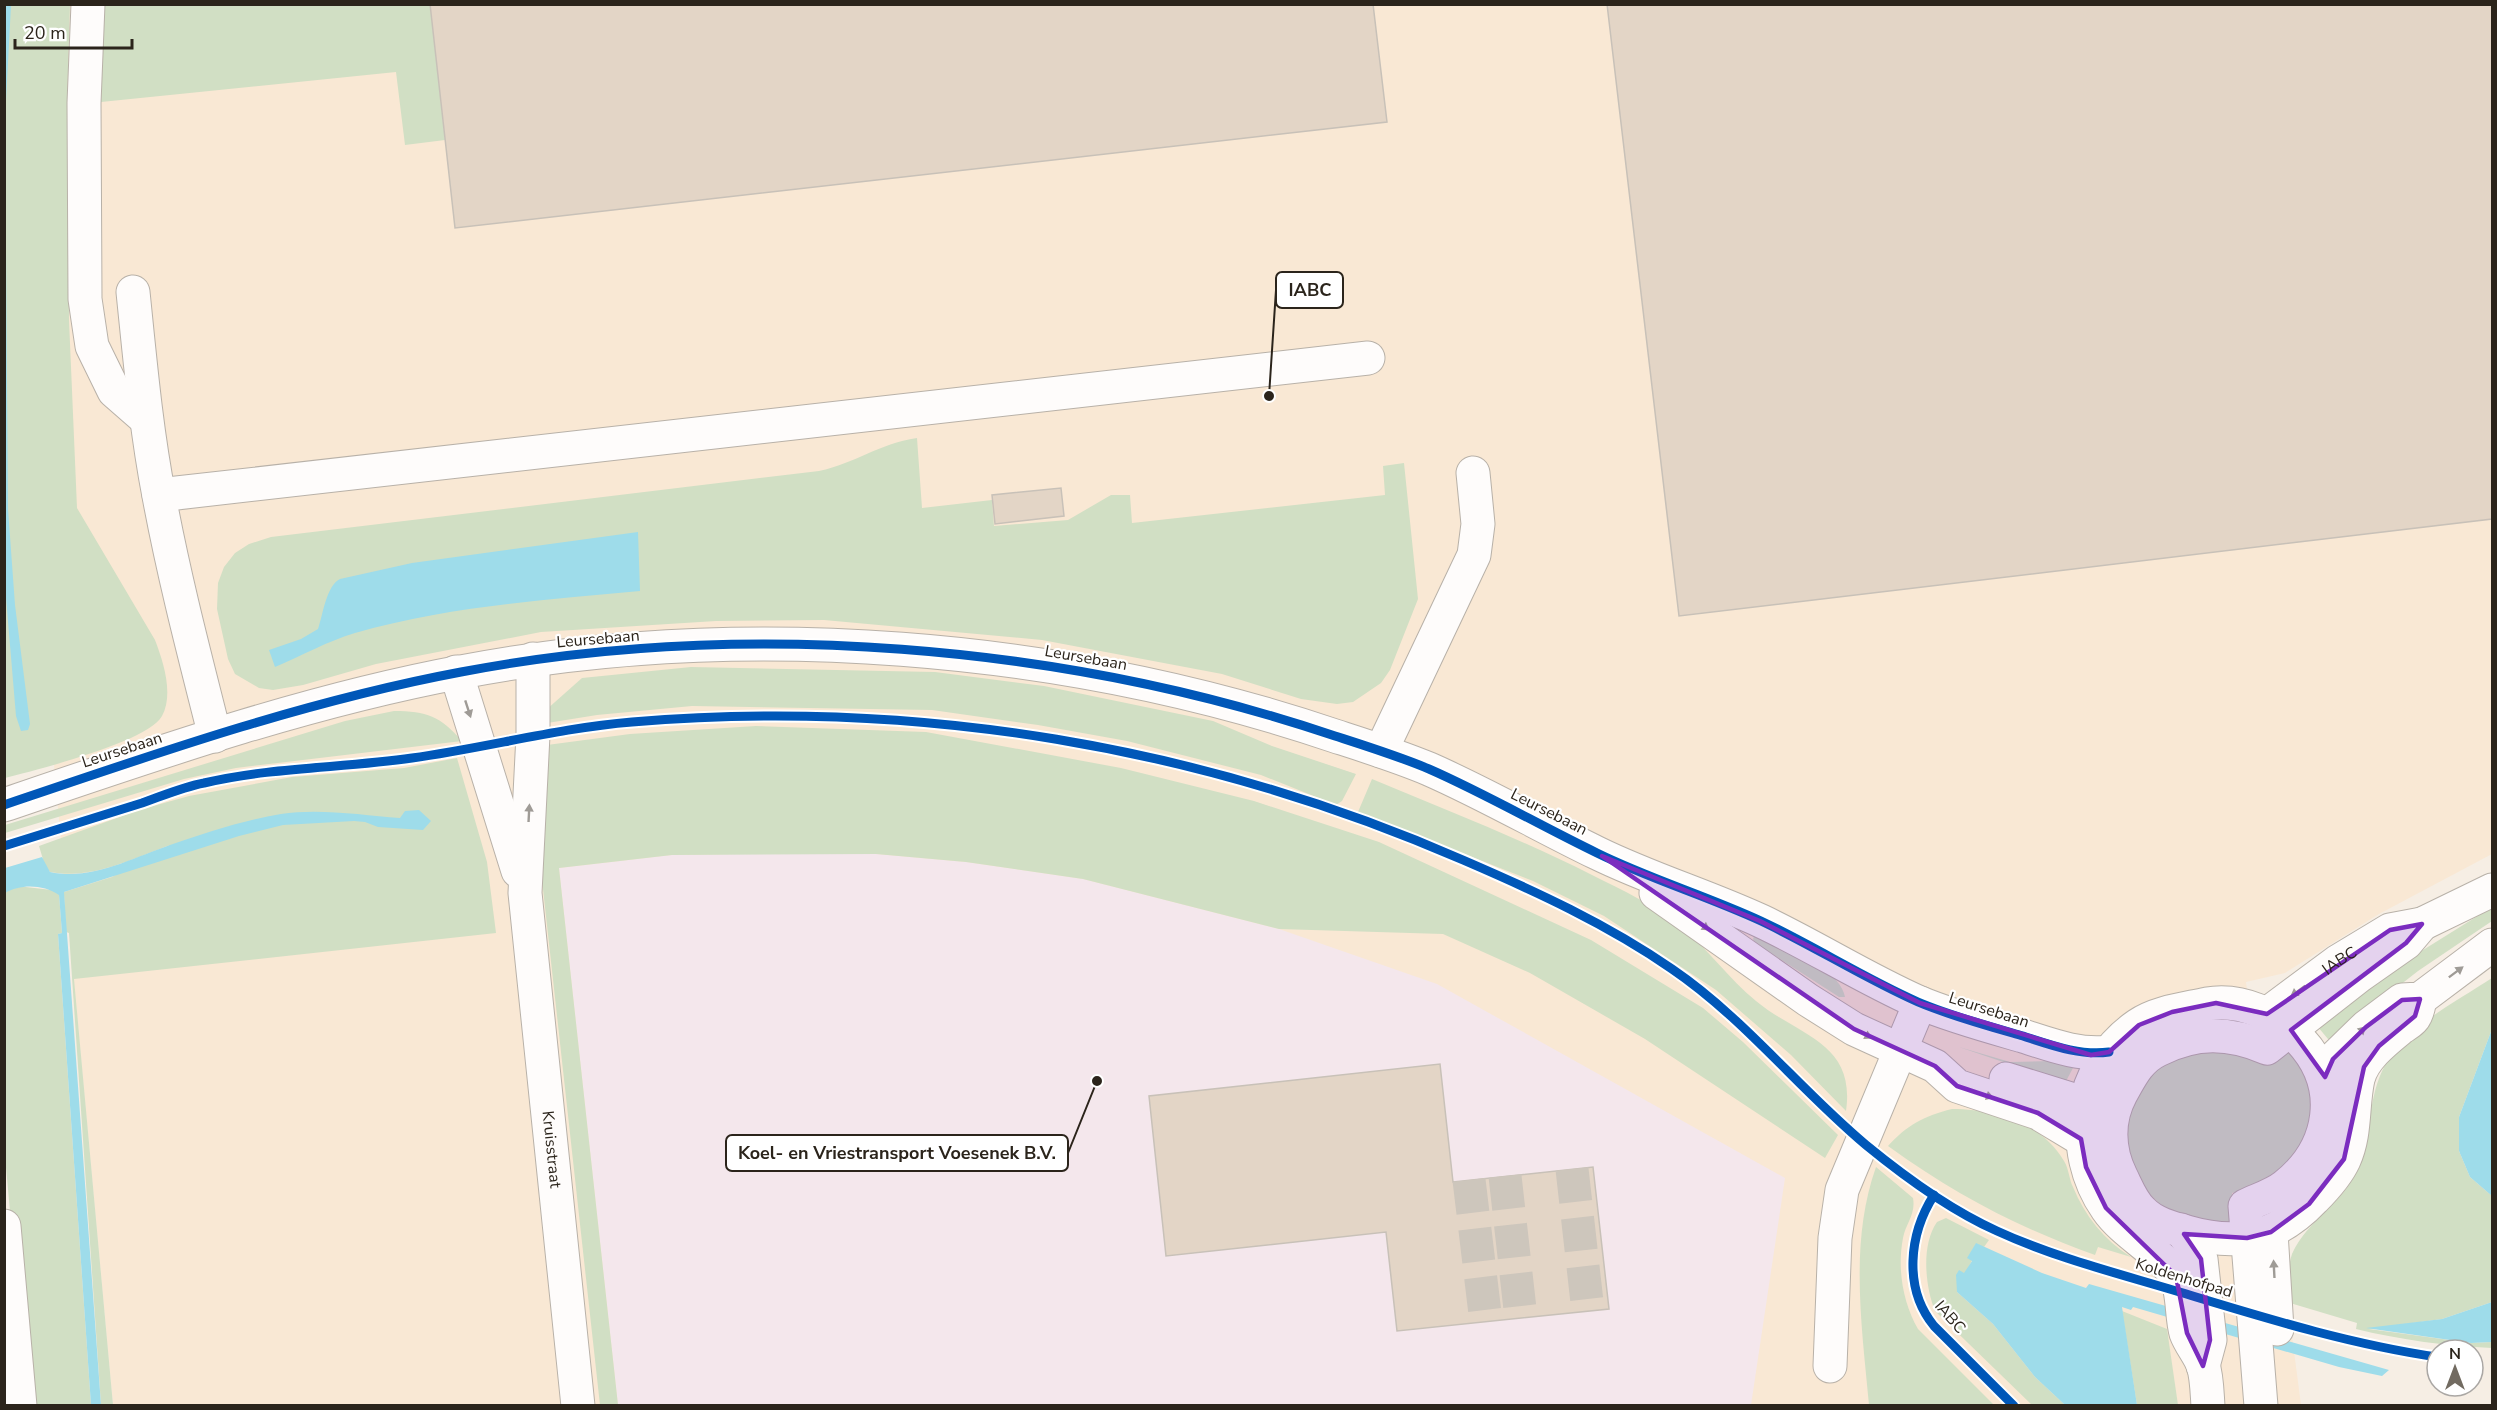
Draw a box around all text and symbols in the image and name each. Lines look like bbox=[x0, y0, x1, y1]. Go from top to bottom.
scale bar bbox=[15, 12, 132, 50]
text: 20 m bbox=[24, 21, 66, 45]
callout: IABC bbox=[1276, 272, 1343, 308]
text: IABC bbox=[1288, 278, 1332, 302]
street label: Leursebaan bbox=[556, 624, 640, 654]
street label: Leursebaan bbox=[1043, 640, 1129, 676]
one-way arrow bbox=[464, 700, 473, 718]
street label: Leursebaan bbox=[79, 727, 165, 773]
street label: Leursebaan bbox=[1507, 783, 1591, 841]
one-way arrow bbox=[525, 804, 534, 823]
one-way arrow bbox=[1694, 919, 1711, 930]
street label: IABC bbox=[2318, 941, 2361, 980]
one-way arrow bbox=[2449, 966, 2464, 978]
one-way arrow bbox=[2291, 985, 2307, 997]
street label: Leursebaan bbox=[1946, 987, 2032, 1033]
one-way arrow bbox=[2352, 1027, 2366, 1041]
one-way arrow bbox=[1855, 1028, 1873, 1038]
one-way arrow bbox=[1976, 1091, 1994, 1100]
street label: Kruisstraat bbox=[537, 1110, 566, 1190]
callout: Koel- en Vriestransport Voesenek B.V. bbox=[726, 1135, 1068, 1171]
text: Koel- en Vriestransport Voesenek B.V. bbox=[738, 1141, 1056, 1165]
street label: Koldenhofpad bbox=[2133, 1253, 2235, 1303]
one-way arrow bbox=[2269, 1260, 2278, 1279]
street label: IABC bbox=[1929, 1296, 1971, 1338]
north arrow bbox=[2425, 1338, 2485, 1398]
text: N bbox=[2449, 1343, 2461, 1365]

